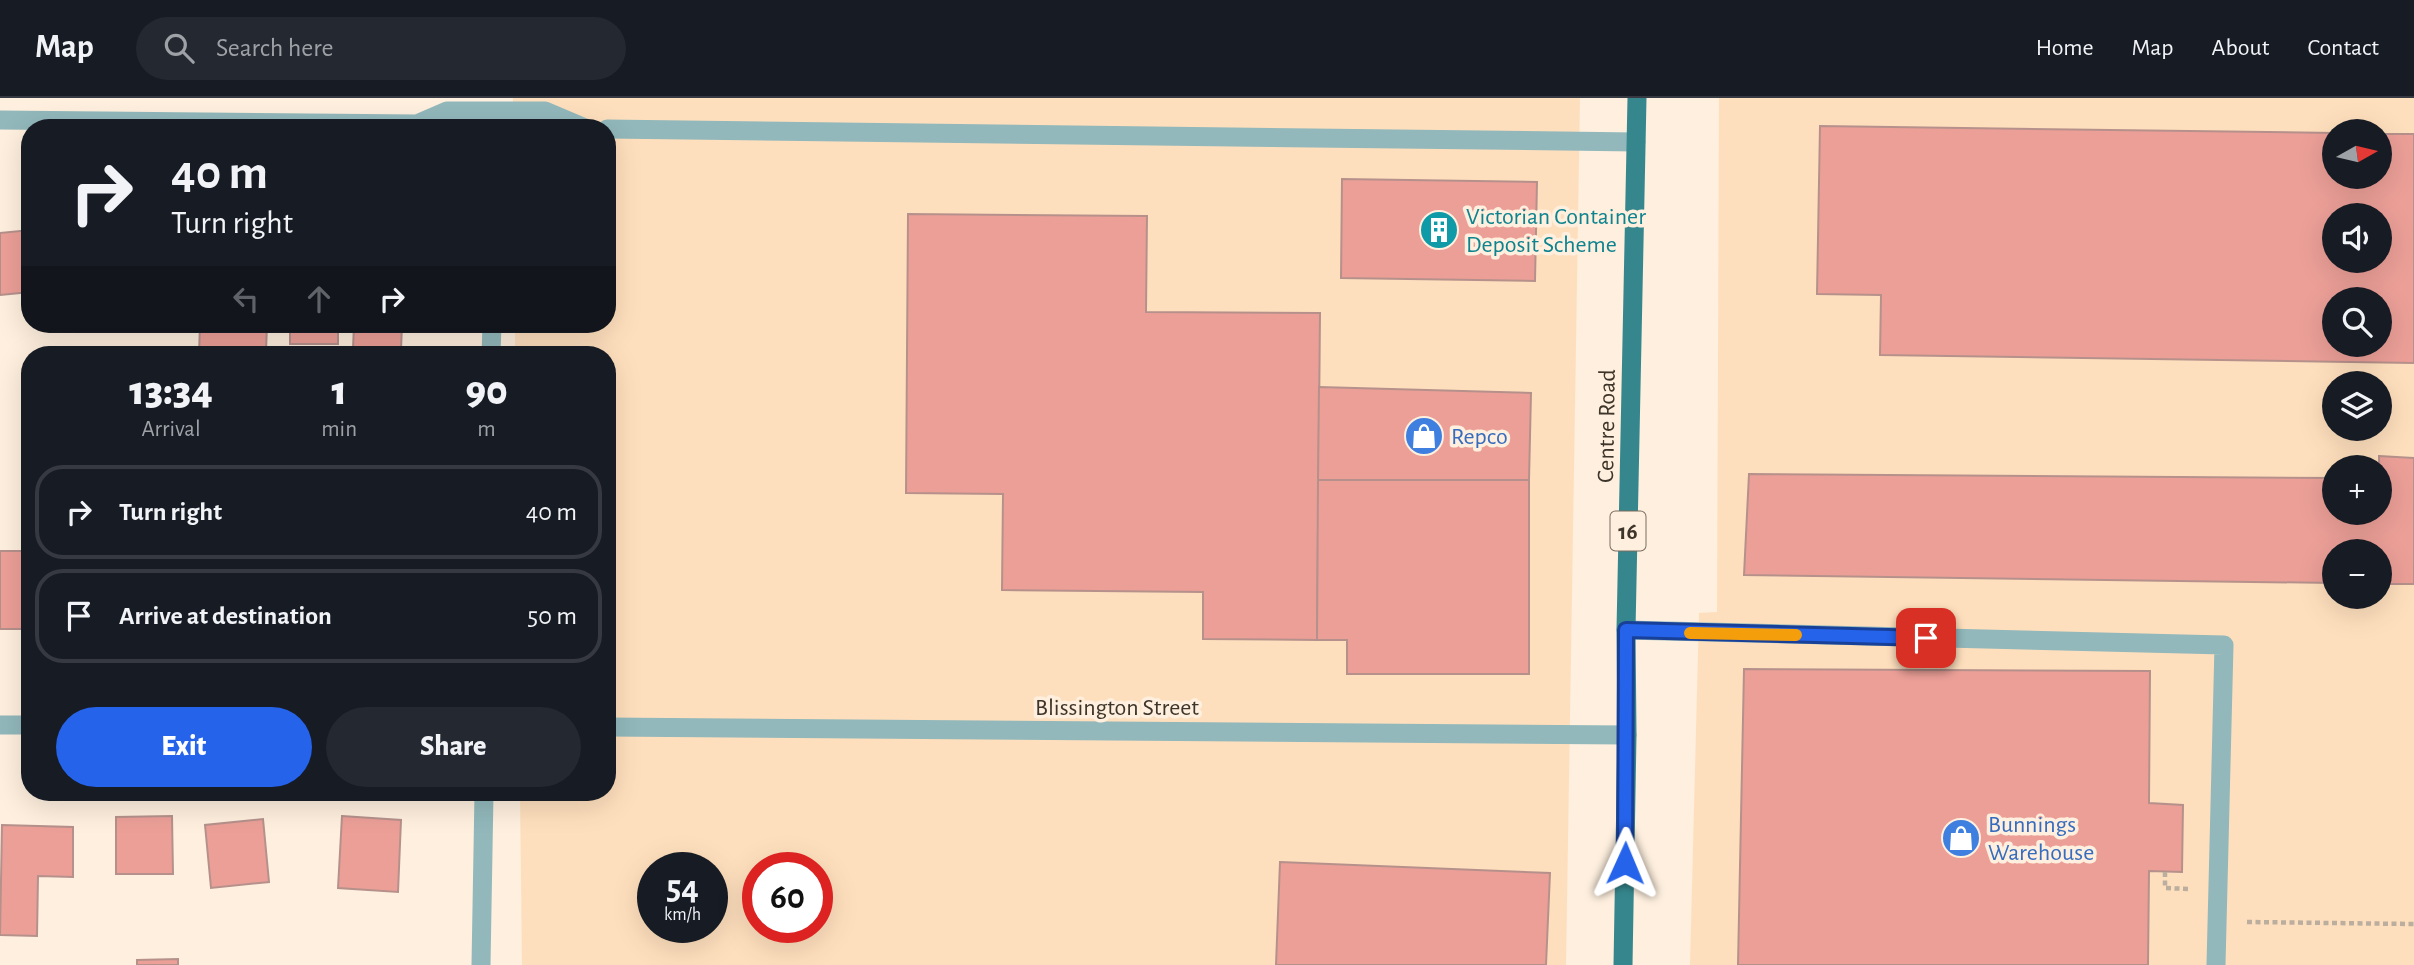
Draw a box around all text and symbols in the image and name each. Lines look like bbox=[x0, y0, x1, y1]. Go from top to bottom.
search box bbox=[136, 17, 626, 80]
icon: search bbox=[160, 29, 198, 67]
text: Map bbox=[35, 31, 94, 64]
text: Search here bbox=[216, 35, 334, 61]
text: Home bbox=[2036, 36, 2094, 60]
text: Map bbox=[2132, 36, 2174, 60]
text: About bbox=[2212, 36, 2269, 60]
text: Contact bbox=[2307, 36, 2379, 60]
north arrow bbox=[2322, 119, 2392, 189]
map controls bbox=[2322, 119, 2392, 609]
icon: right bbox=[56, 147, 147, 238]
text: 40 m bbox=[171, 149, 268, 198]
button: sound bbox=[2322, 203, 2392, 273]
place label: Victorian Container Deposit Scheme bbox=[1466, 205, 1646, 257]
text: Turn right bbox=[171, 207, 293, 239]
building icon: Victorian Container Deposit Scheme bbox=[1418, 209, 1460, 251]
icon: left bbox=[227, 280, 265, 318]
icon: ahead bbox=[300, 280, 338, 318]
icon: right bbox=[373, 280, 411, 318]
button: search bbox=[2322, 287, 2392, 357]
street label: Centre Road bbox=[1594, 369, 1620, 483]
text: 13:34 bbox=[129, 370, 213, 412]
text: 1 bbox=[331, 370, 347, 412]
text: 90 bbox=[465, 370, 508, 412]
button: layers bbox=[2322, 371, 2392, 441]
shop icon: Repco bbox=[1403, 415, 1445, 457]
text: Arrival bbox=[142, 418, 201, 441]
text: min bbox=[321, 418, 357, 441]
text: m bbox=[477, 418, 496, 441]
place label: Repco bbox=[1451, 425, 1508, 449]
button: + bbox=[2322, 455, 2392, 525]
icon: right bbox=[60, 493, 98, 531]
text: Turn right bbox=[119, 499, 222, 525]
text: 40 m bbox=[526, 499, 577, 525]
road number: 16 bbox=[1610, 512, 1646, 550]
button: − bbox=[2322, 539, 2392, 609]
icon: arrive bbox=[60, 597, 98, 635]
text: Arrive at destination bbox=[119, 603, 332, 629]
text: 50 m bbox=[527, 603, 577, 629]
pin bbox=[1896, 608, 1956, 668]
icon: arrive bbox=[1907, 619, 1945, 657]
street label: Blissington Street bbox=[1035, 696, 1199, 720]
button: Exit bbox=[56, 707, 312, 787]
button: Share bbox=[326, 707, 581, 787]
place label: Bunnings Warehouse bbox=[1988, 813, 2094, 865]
shop icon: Bunnings Warehouse bbox=[1940, 817, 1982, 859]
position arrow bbox=[1588, 826, 1662, 900]
speed limit sign: 60 bbox=[742, 852, 833, 943]
text: 54 bbox=[666, 871, 699, 906]
text: km/h bbox=[664, 906, 701, 924]

